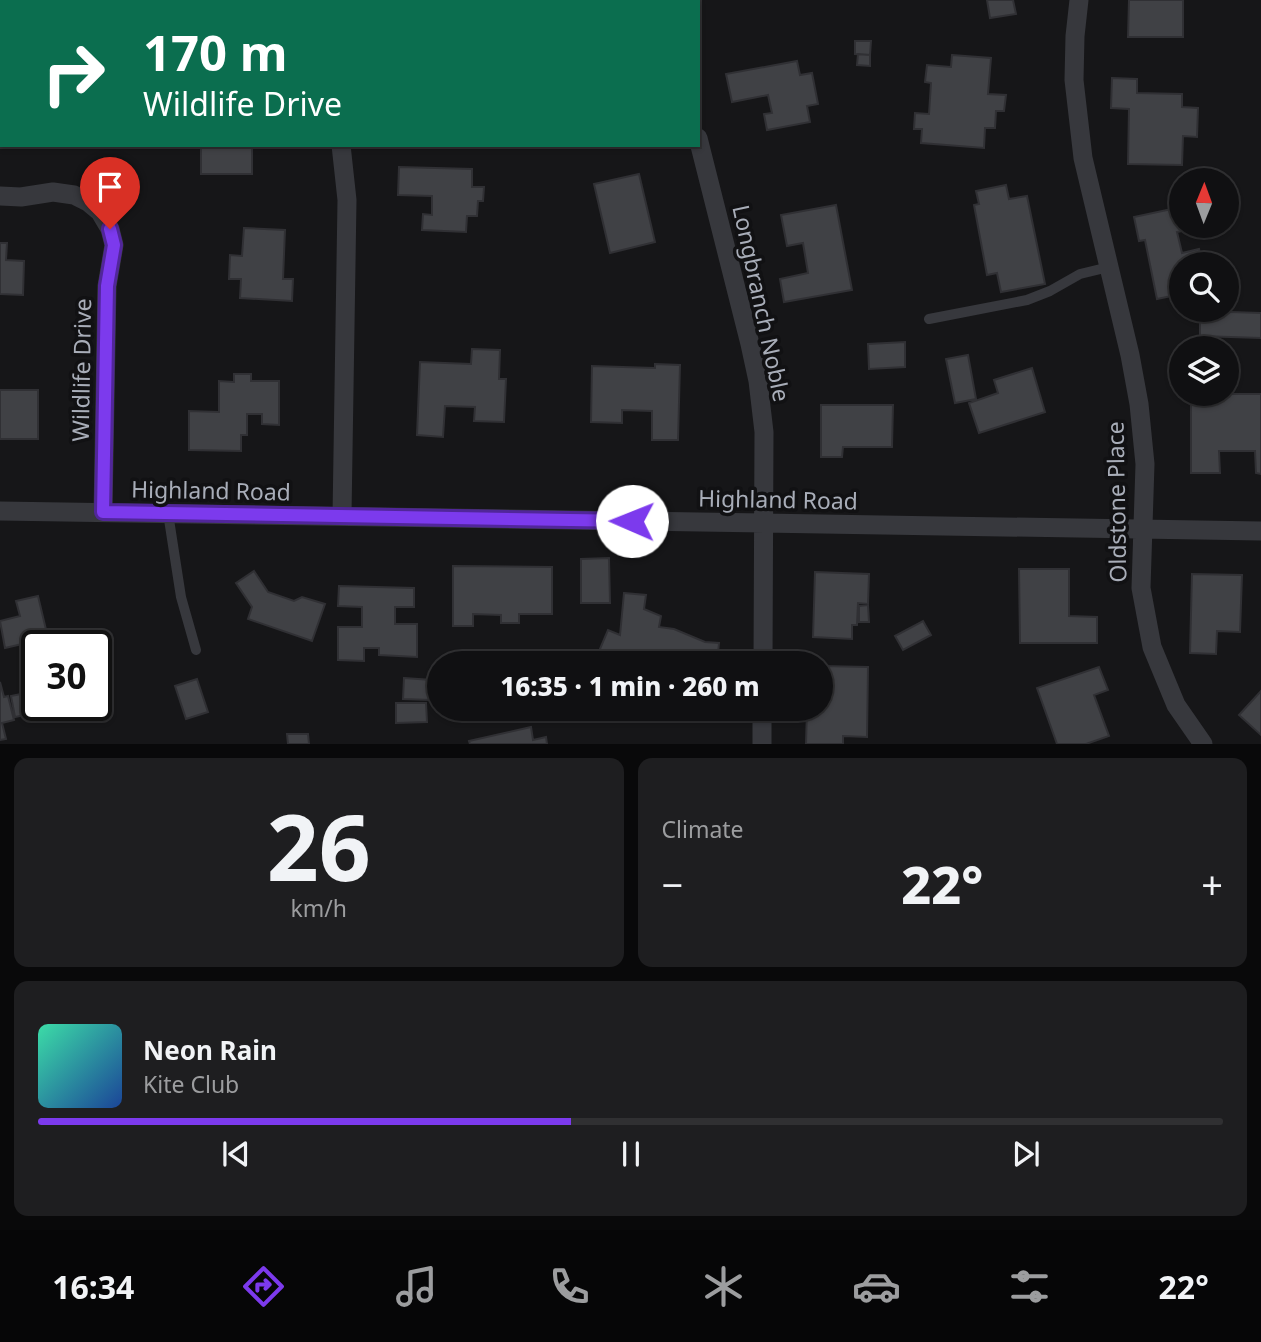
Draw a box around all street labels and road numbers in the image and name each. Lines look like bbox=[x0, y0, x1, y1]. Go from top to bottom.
street label: Longbranch Noble bbox=[726, 202, 798, 404]
street label: Wildlife Drive bbox=[64, 298, 98, 442]
street label: Oldstone Place bbox=[1099, 421, 1133, 583]
street label: Highland Road bbox=[131, 473, 291, 507]
street label: Highland Road bbox=[698, 482, 858, 516]

